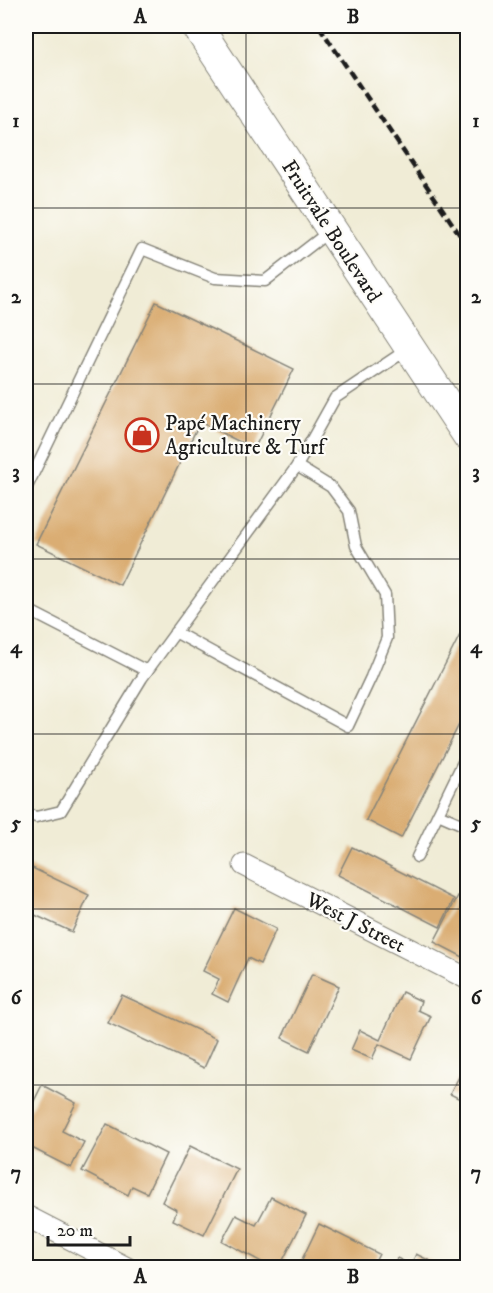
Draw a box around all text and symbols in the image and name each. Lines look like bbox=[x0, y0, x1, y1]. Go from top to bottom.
text: A bbox=[133, 5, 148, 30]
text: B bbox=[347, 5, 359, 30]
text: 1 bbox=[12, 109, 20, 134]
text: 1 bbox=[472, 109, 480, 134]
street label: Fruitvale Boulevard bbox=[275, 156, 387, 308]
text: 2 bbox=[11, 285, 22, 310]
text: 2 bbox=[471, 285, 482, 310]
place label: Papé Machinery Agriculture & Turf bbox=[165, 411, 328, 461]
shop icon: Papé Machinery Agriculture & Turf bbox=[124, 417, 160, 453]
text: 3 bbox=[12, 460, 20, 485]
text: 3 bbox=[472, 460, 480, 485]
text: 4 bbox=[10, 635, 23, 660]
text: 4 bbox=[470, 635, 483, 660]
text: 5 bbox=[10, 811, 21, 836]
text: 5 bbox=[470, 811, 481, 836]
street label: West J Street bbox=[301, 886, 410, 959]
text: 6 bbox=[11, 986, 23, 1011]
text: 6 bbox=[471, 986, 483, 1011]
text: 7 bbox=[11, 1161, 21, 1186]
text: 7 bbox=[471, 1161, 481, 1186]
scale bar bbox=[48, 1209, 130, 1247]
text: 20 m bbox=[57, 1220, 93, 1242]
text: A bbox=[133, 1265, 148, 1290]
text: B bbox=[347, 1265, 359, 1290]

